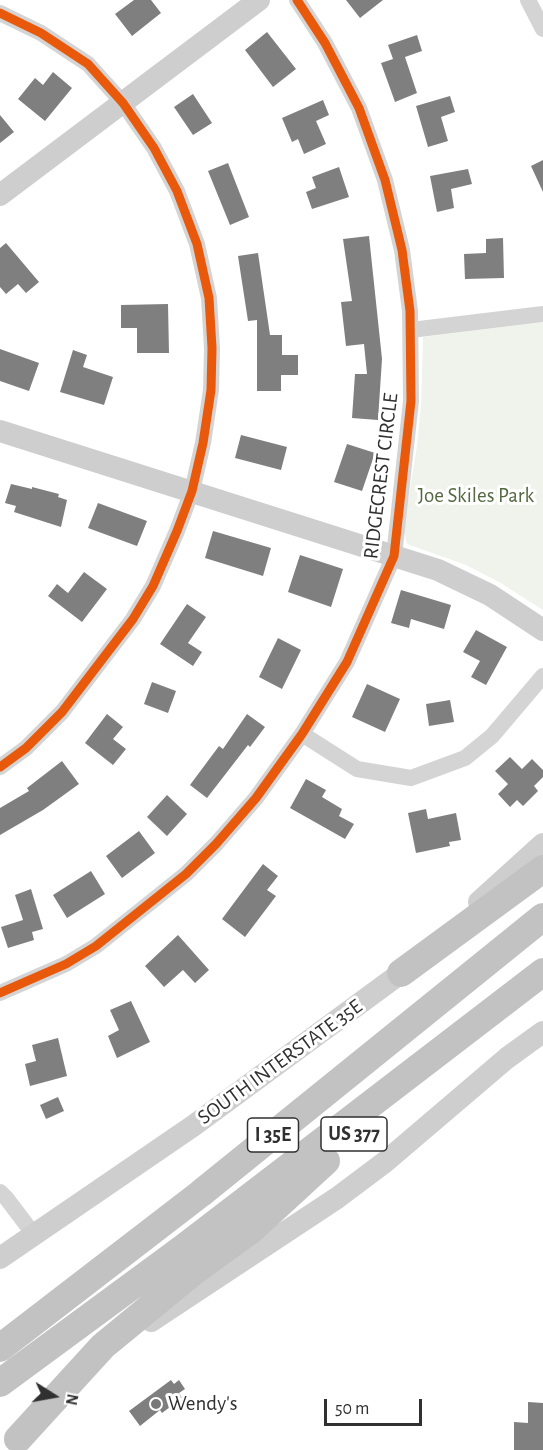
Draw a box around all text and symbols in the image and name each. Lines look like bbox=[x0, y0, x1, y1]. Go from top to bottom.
street label: RIDGECREST CIRCLE bbox=[358, 392, 404, 560]
park label: Joe Skiles Park bbox=[418, 483, 534, 509]
street label: SOUTH INTERSTATE 35E bbox=[193, 994, 367, 1130]
road number: US 377 bbox=[321, 1117, 387, 1151]
road number: I 35E bbox=[248, 1118, 298, 1152]
north arrow bbox=[24, 1366, 84, 1426]
scale bar bbox=[327, 1387, 424, 1425]
place label: Wendy's bbox=[168, 1391, 237, 1417]
text: N bbox=[63, 1392, 81, 1406]
marker: Wendy's bbox=[149, 1397, 163, 1411]
text: 50 m bbox=[335, 1400, 369, 1418]

